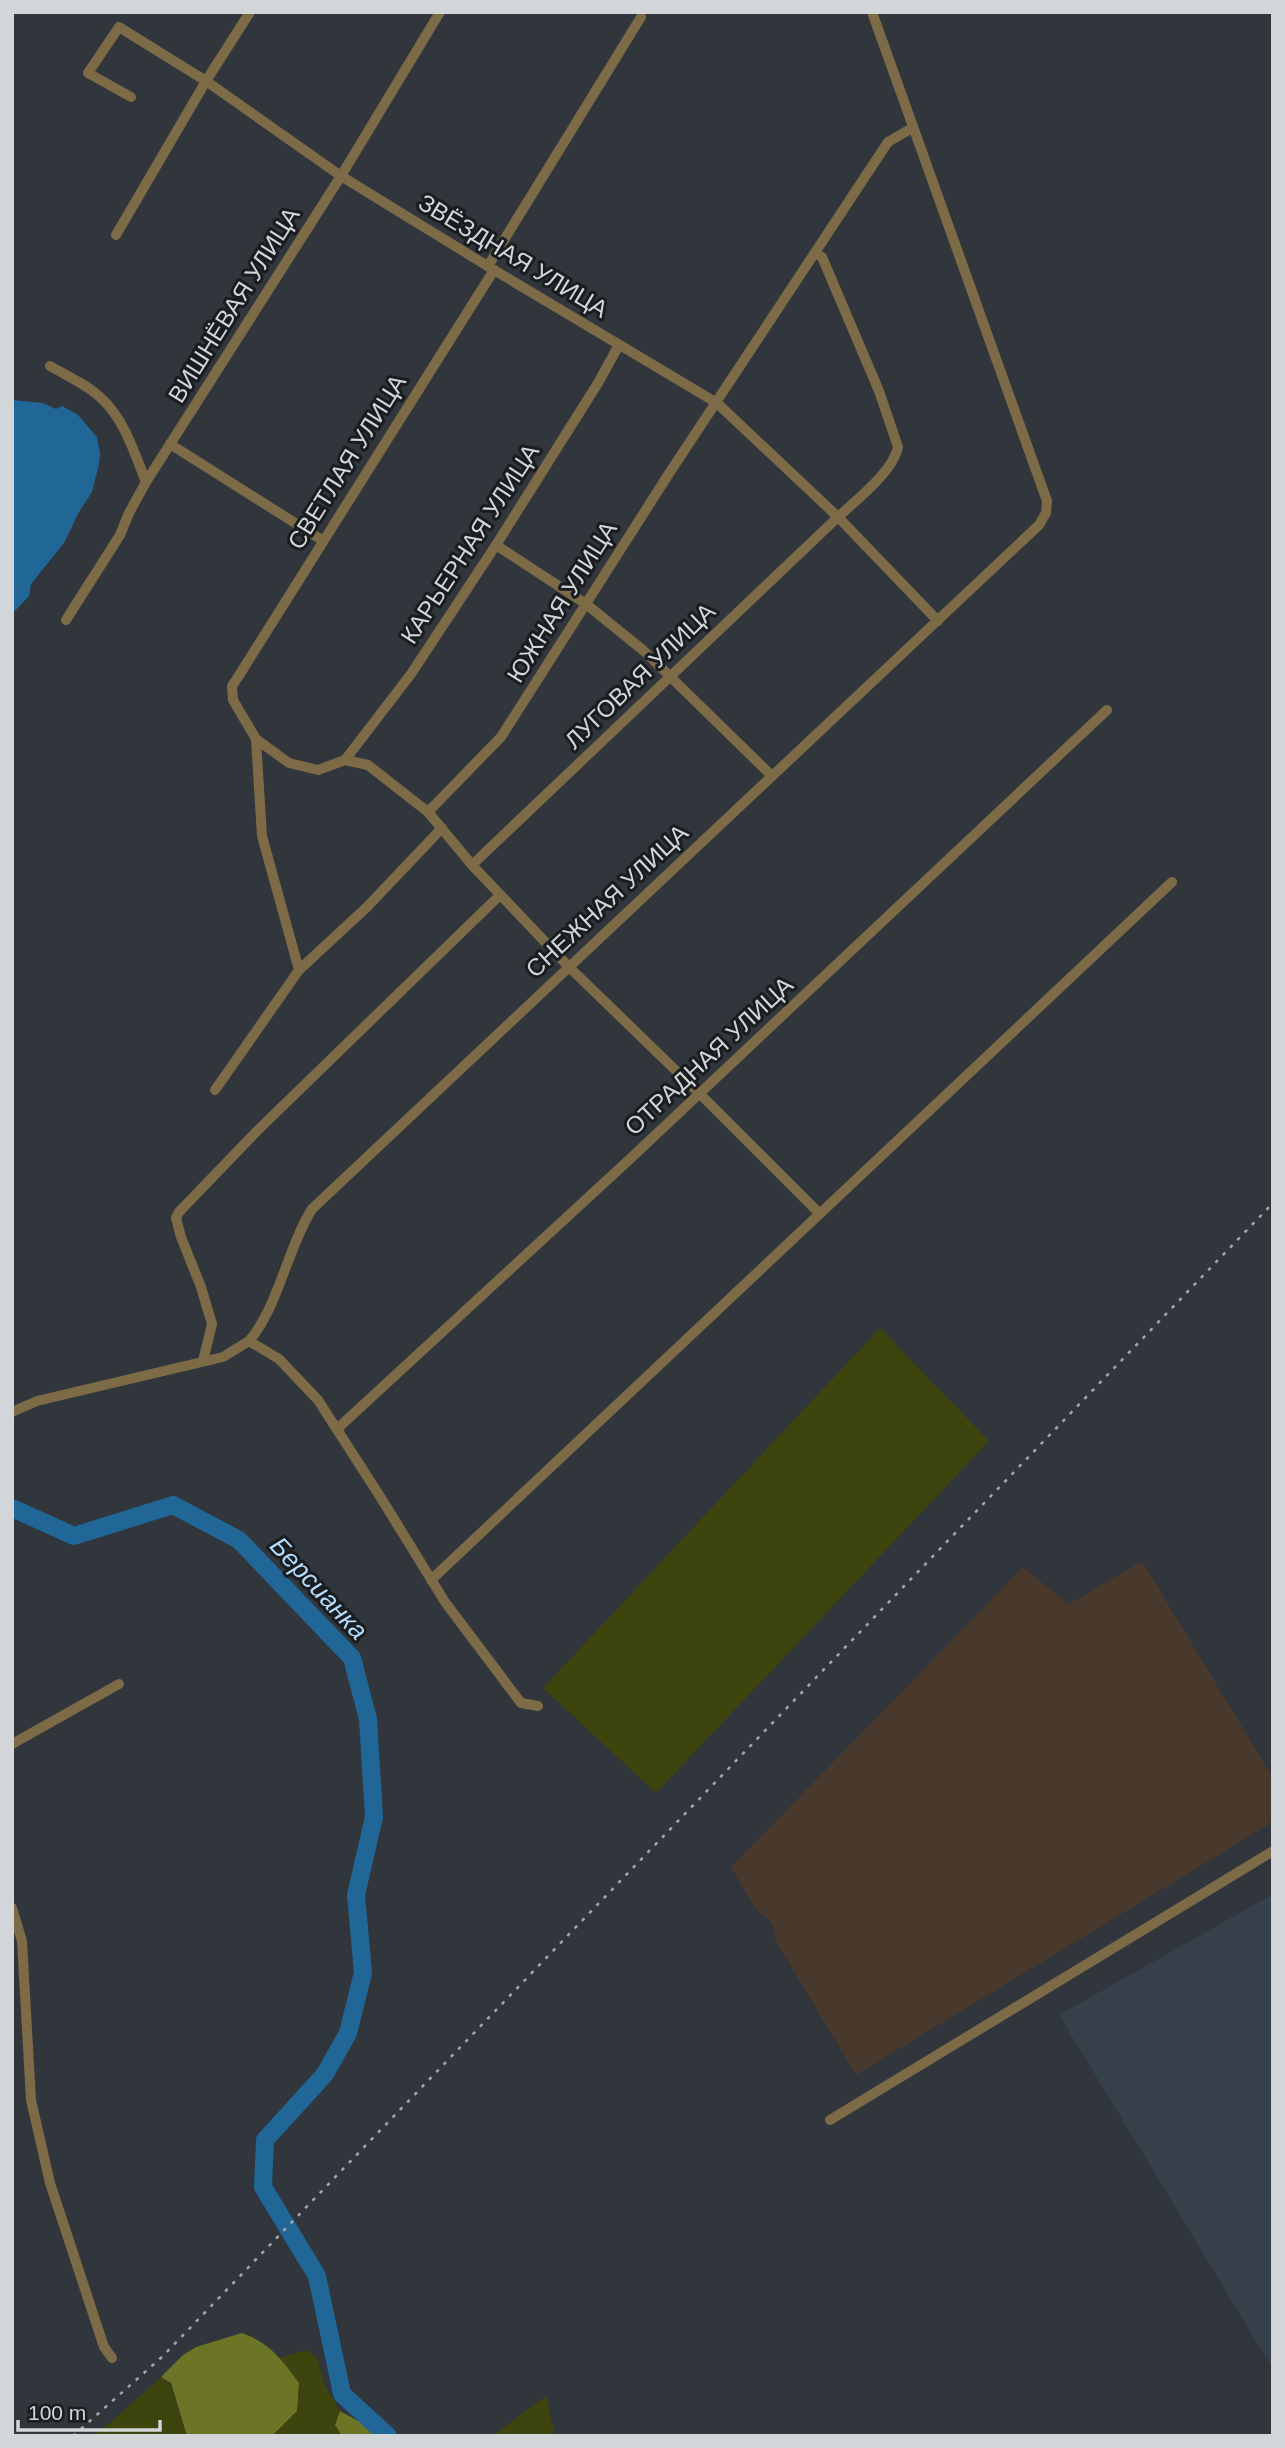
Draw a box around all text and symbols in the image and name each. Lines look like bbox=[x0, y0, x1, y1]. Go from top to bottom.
street label: ЗВЁЗДНАЯ УЛИЦА bbox=[414, 188, 613, 323]
street label: ВИШНЁВАЯ УЛИЦА bbox=[162, 202, 305, 407]
street label: СВЕТЛАЯ УЛИЦА bbox=[282, 370, 411, 554]
street label: КАРЬЕРНАЯ УЛИЦА bbox=[395, 439, 544, 648]
street label: ЮЖНАЯ УЛИЦА bbox=[501, 516, 622, 687]
street label: ЛУГОВАЯ УЛИЦА bbox=[559, 597, 720, 754]
street label: СНЕЖНАЯ УЛИЦА bbox=[520, 819, 693, 983]
street label: ОТРАДНАЯ УЛИЦА bbox=[619, 971, 798, 1140]
water label: Берсианка bbox=[264, 1531, 374, 1645]
scale bar bbox=[18, 2388, 159, 2432]
text: 100 m bbox=[28, 2401, 86, 2424]

